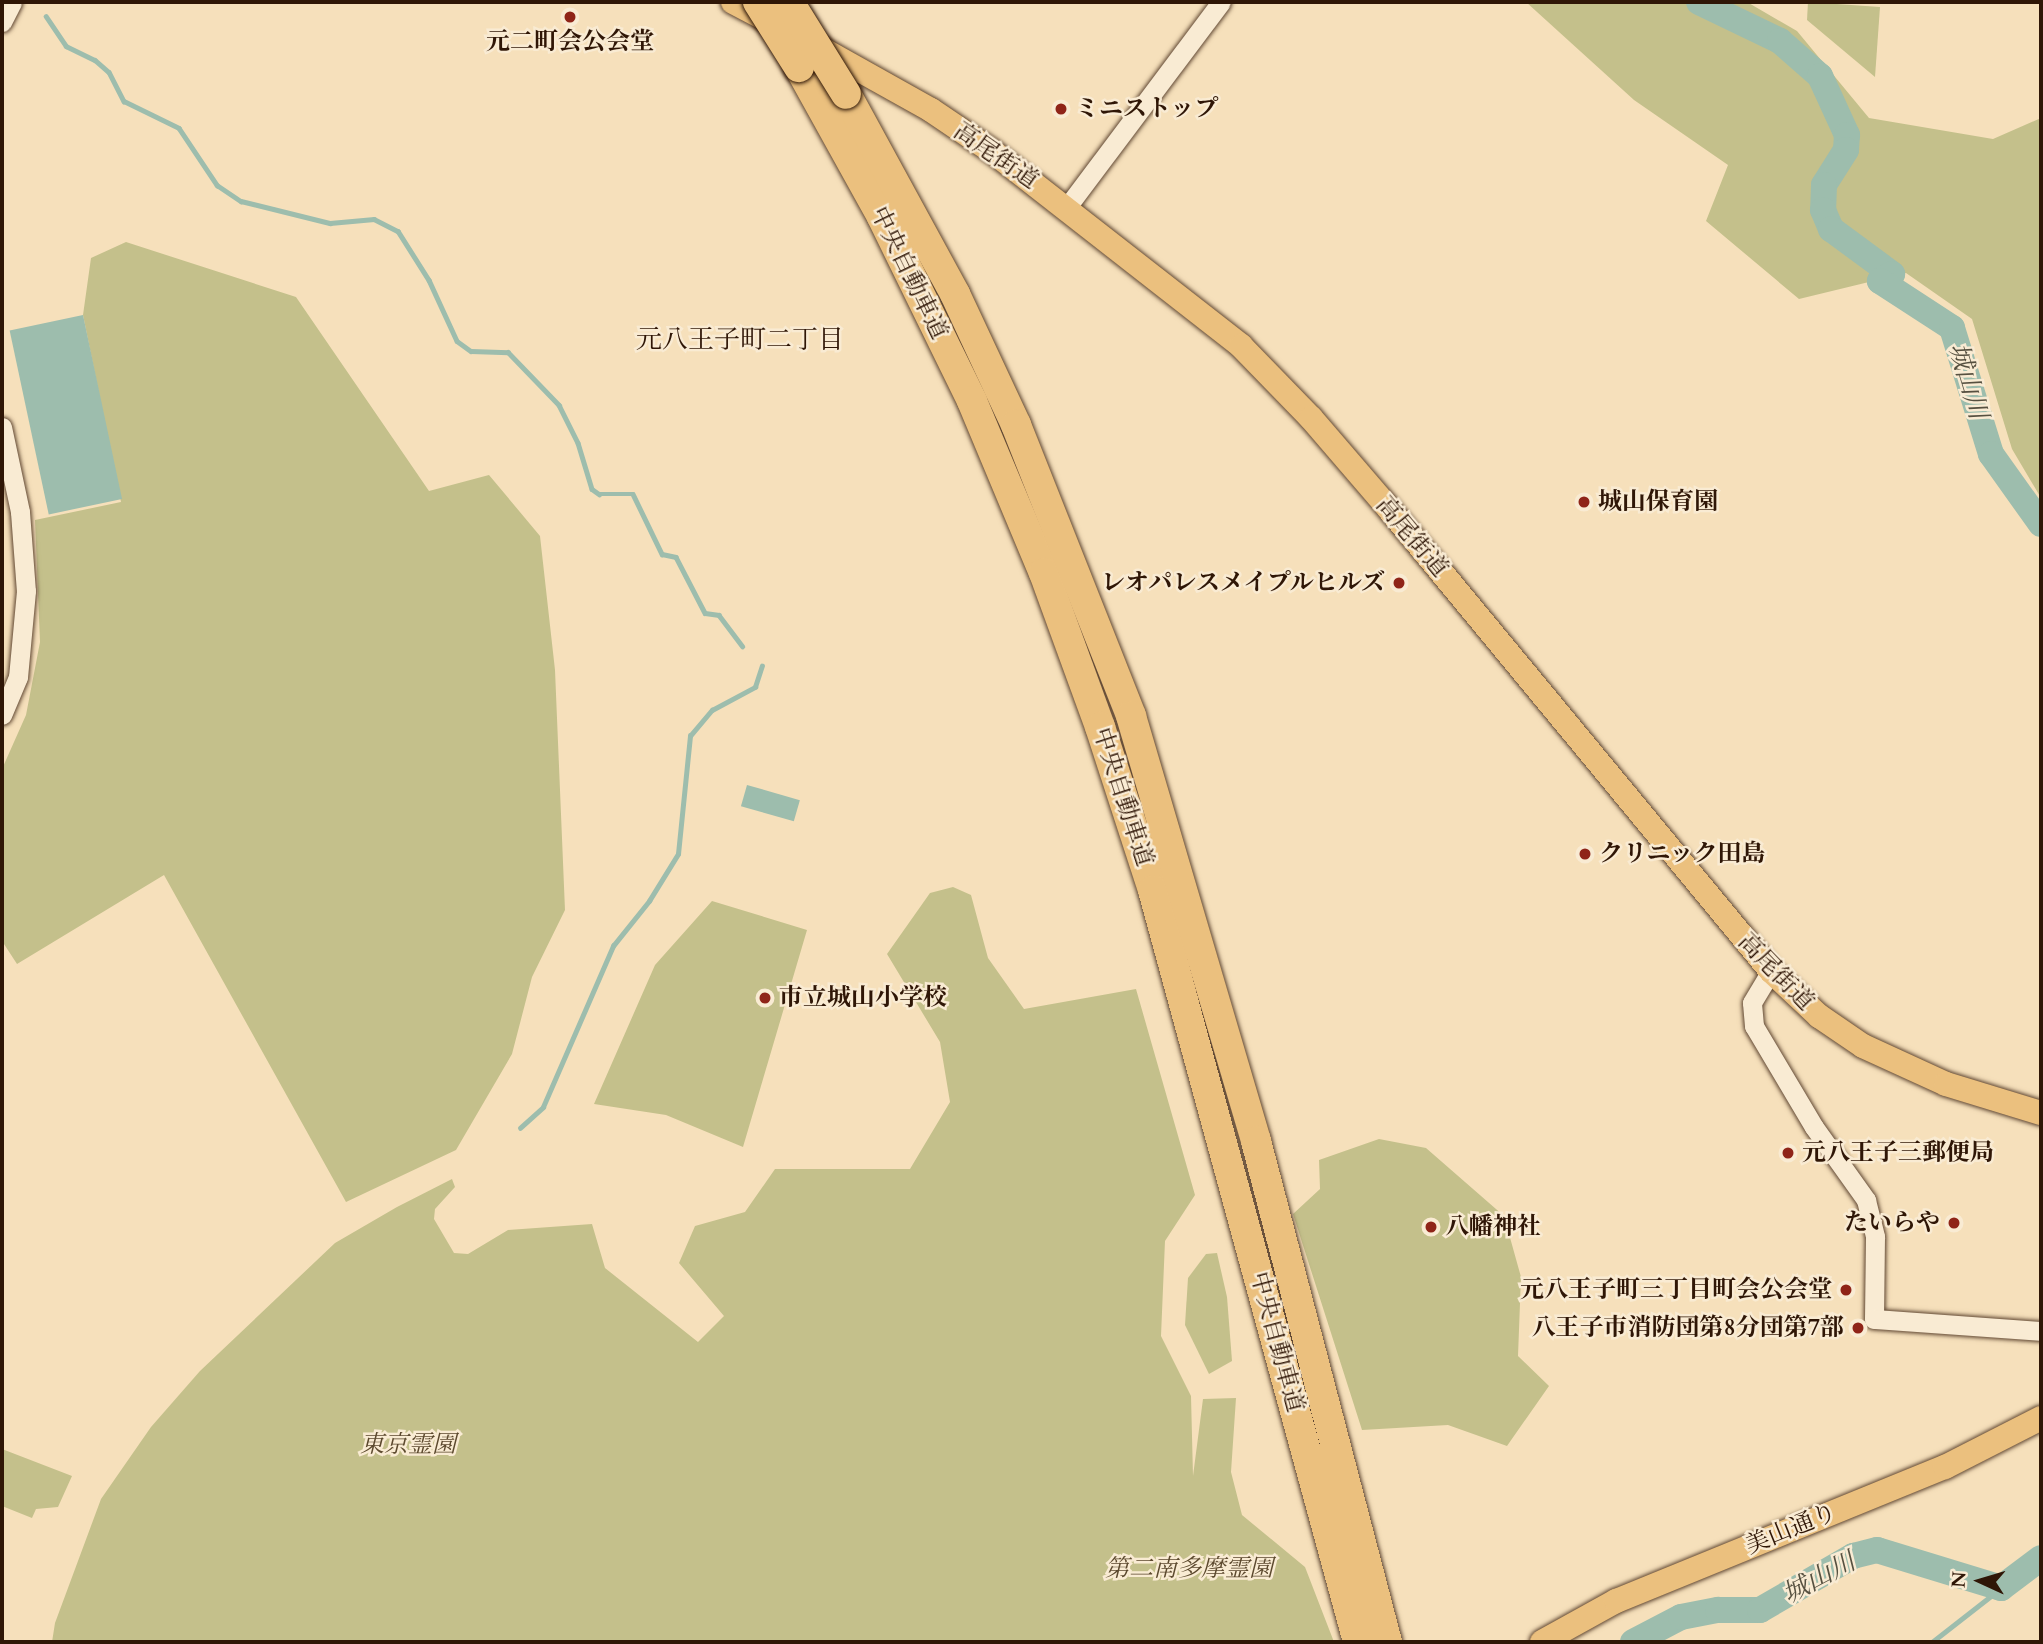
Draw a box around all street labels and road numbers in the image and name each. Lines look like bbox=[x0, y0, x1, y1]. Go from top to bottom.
street label: 高尾街道 bbox=[948, 117, 1044, 195]
street label: 中央自動車道 bbox=[864, 202, 954, 344]
street label: 高尾街道 bbox=[1370, 491, 1454, 583]
street label: 中央自動車道 bbox=[1087, 724, 1159, 870]
street label: 高尾街道 bbox=[1732, 927, 1820, 1017]
street label: 中央自動車道 bbox=[1244, 1269, 1310, 1415]
street label: 美山通り bbox=[1741, 1498, 1841, 1560]

